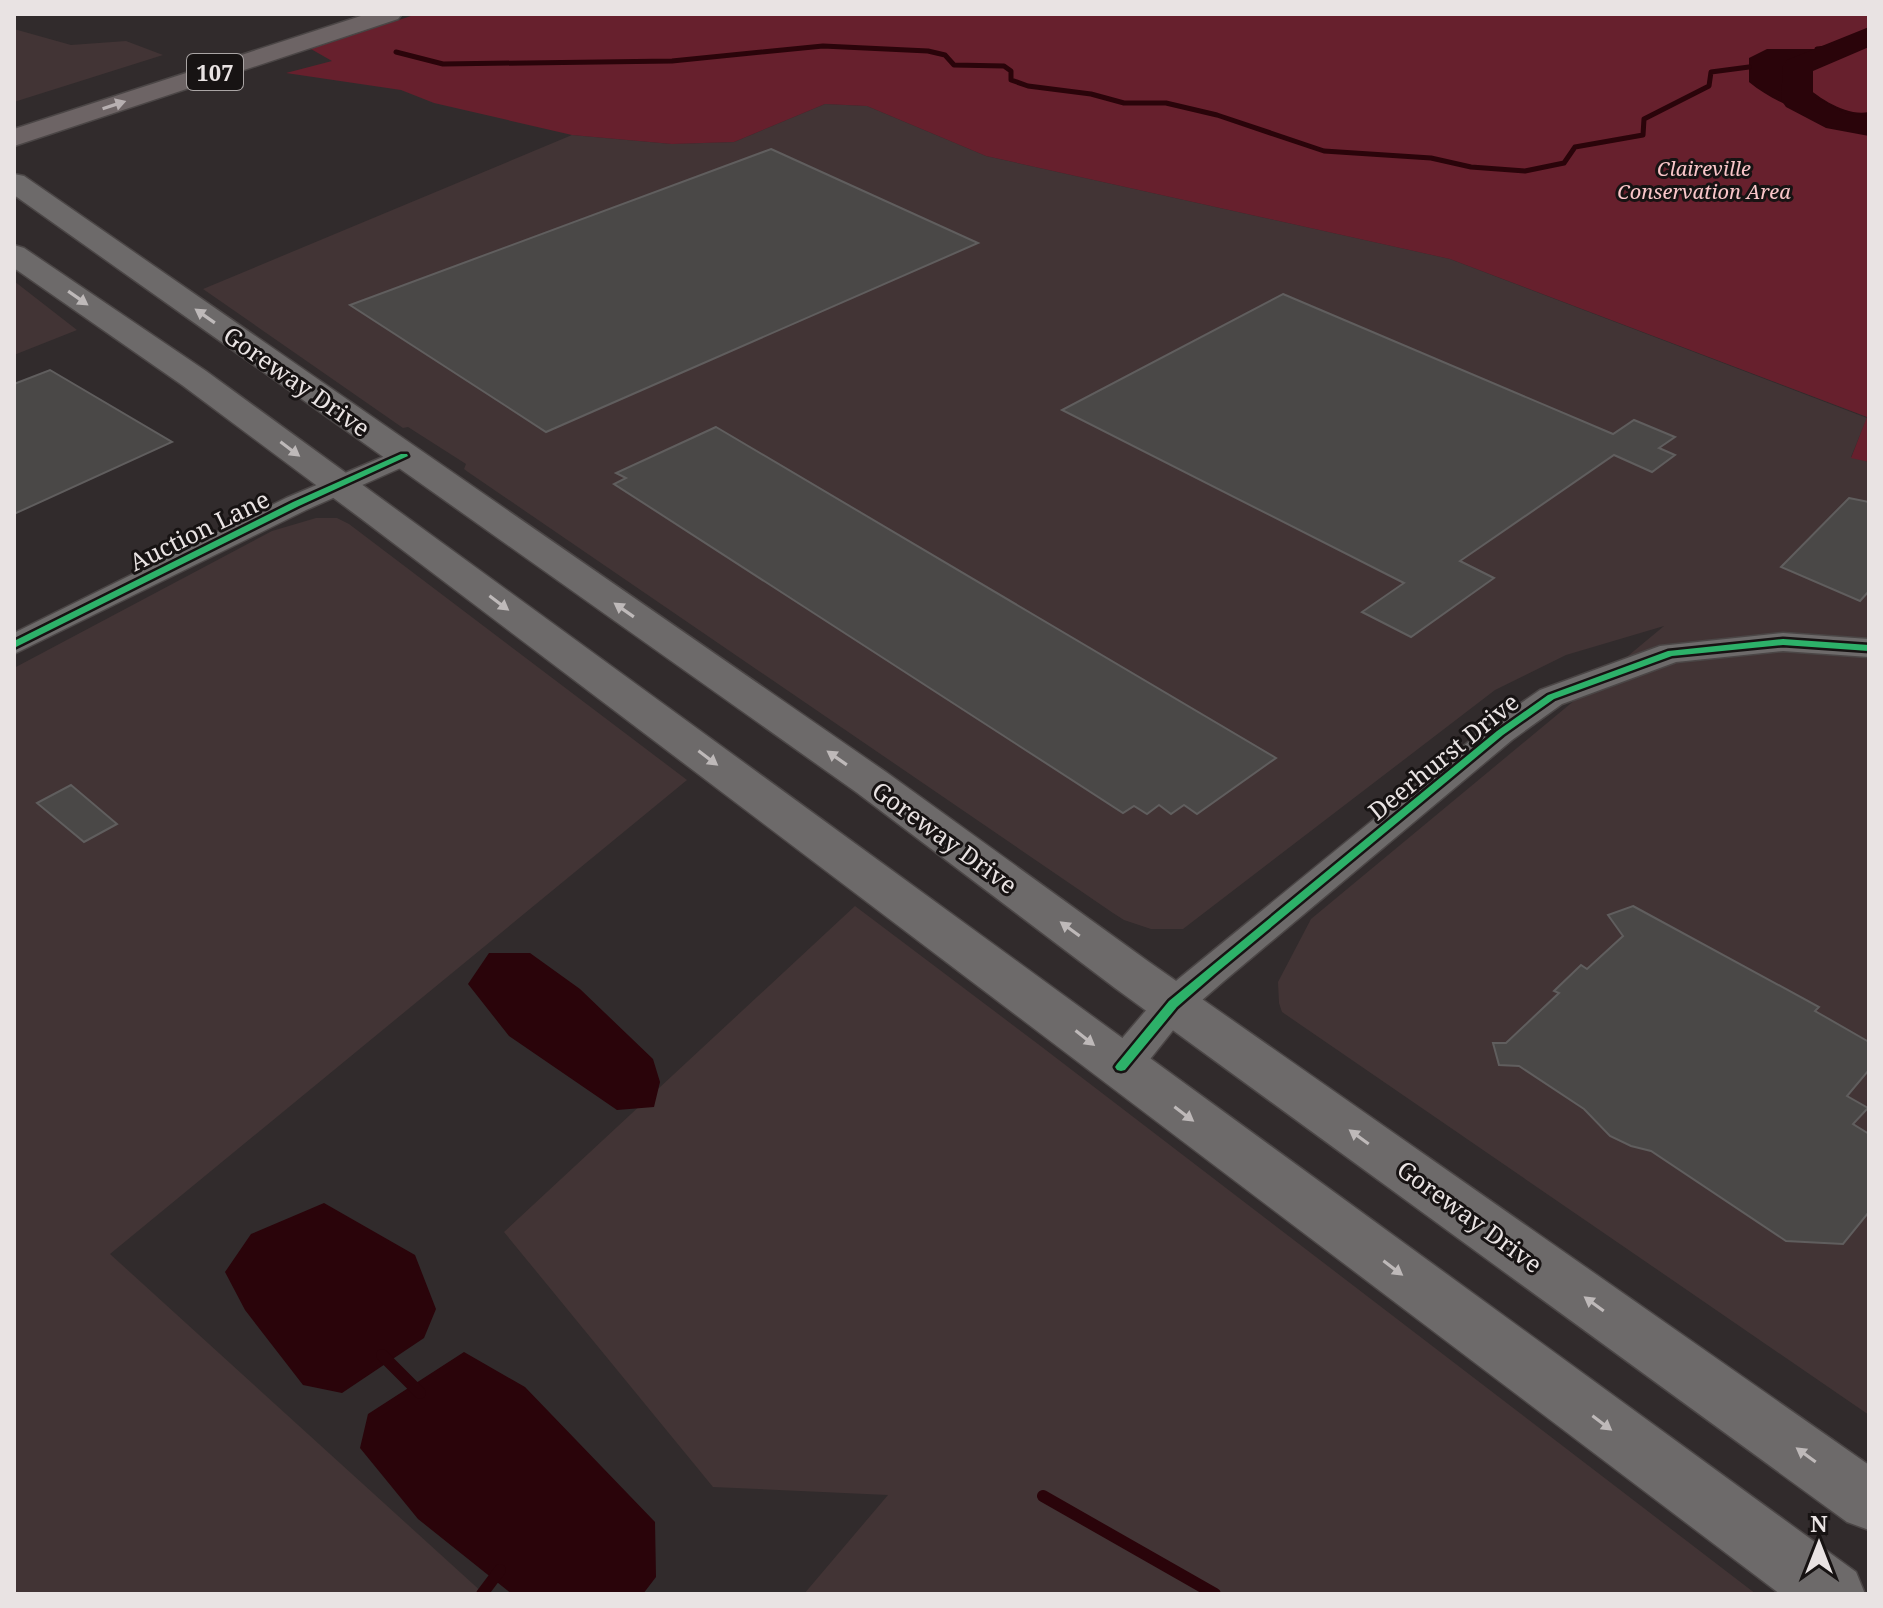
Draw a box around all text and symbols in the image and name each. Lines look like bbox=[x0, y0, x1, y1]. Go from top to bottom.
road number: 107 bbox=[187, 54, 243, 90]
one-way arrow bbox=[103, 98, 127, 111]
park label: Claireville Conservation Area bbox=[1617, 155, 1791, 205]
one-way arrow bbox=[68, 290, 89, 305]
one-way arrow bbox=[194, 309, 215, 324]
street label: Goreway Drive bbox=[217, 318, 377, 444]
one-way arrow bbox=[279, 441, 300, 457]
street label: Auction Lane bbox=[123, 482, 275, 578]
one-way arrow bbox=[489, 595, 509, 611]
one-way arrow bbox=[614, 603, 635, 618]
street label: Deerhurst Drive bbox=[1361, 685, 1525, 827]
one-way arrow bbox=[697, 750, 718, 766]
one-way arrow bbox=[827, 751, 848, 766]
street label: Goreway Drive bbox=[866, 773, 1024, 901]
one-way arrow bbox=[1059, 921, 1080, 937]
one-way arrow bbox=[1075, 1030, 1095, 1046]
one-way arrow bbox=[1174, 1105, 1194, 1121]
one-way arrow bbox=[1349, 1130, 1370, 1145]
street label: Goreway Drive bbox=[1391, 1152, 1549, 1280]
one-way arrow bbox=[1383, 1260, 1403, 1276]
one-way arrow bbox=[1583, 1297, 1604, 1312]
one-way arrow bbox=[1591, 1415, 1613, 1431]
one-way arrow bbox=[1795, 1448, 1816, 1463]
north arrow bbox=[1779, 1504, 1859, 1584]
text: N bbox=[1810, 1508, 1828, 1538]

